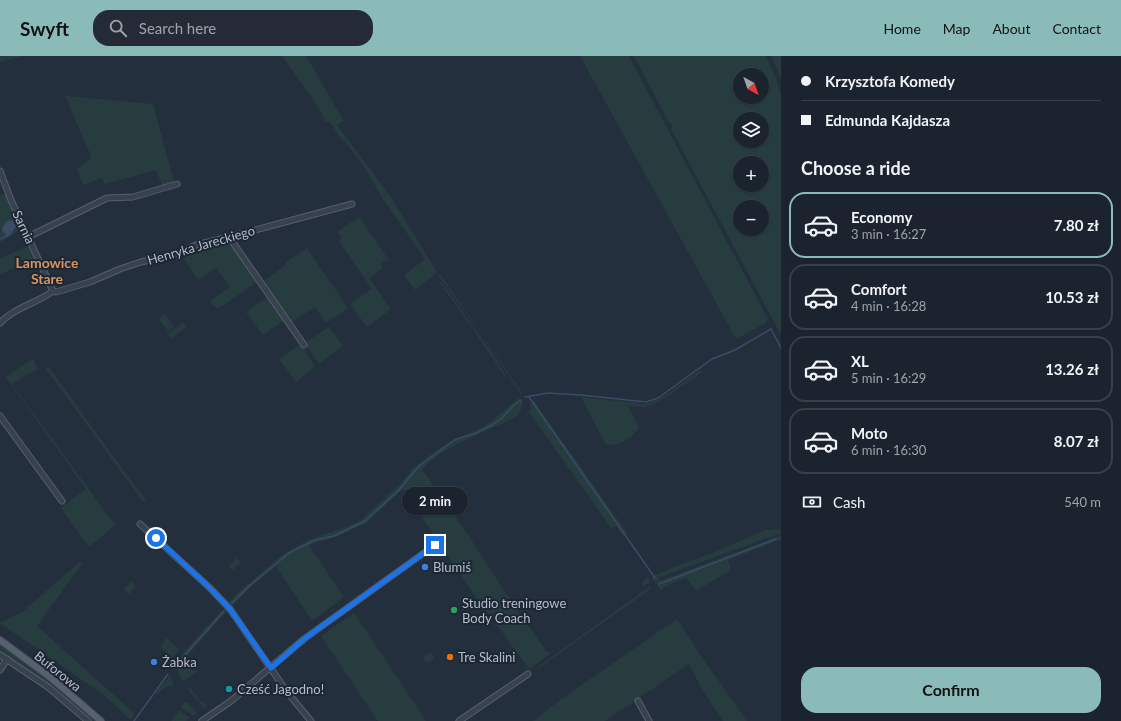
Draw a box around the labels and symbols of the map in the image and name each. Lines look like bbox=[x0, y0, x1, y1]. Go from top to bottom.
north arrow bbox=[733, 68, 769, 104]
street label: Sarnia bbox=[9, 208, 39, 246]
street label: Henryka Jareckiego bbox=[145, 222, 257, 268]
district label: Lamowice Stare bbox=[16, 254, 79, 287]
callout: 2 min bbox=[402, 487, 468, 515]
route start bbox=[147, 529, 165, 547]
route end bbox=[426, 536, 444, 554]
place label: Blumiś bbox=[433, 559, 471, 575]
marker: Blumiś bbox=[420, 562, 430, 572]
place label: Studio treningowe Body Coach bbox=[462, 595, 566, 626]
marker: Studio treningowe Body Coach bbox=[449, 605, 459, 615]
street label: Buforowa bbox=[31, 647, 85, 695]
place label: Tre Skalini bbox=[458, 649, 515, 665]
marker: Tre Skalini bbox=[445, 652, 455, 662]
place label: Żabka bbox=[162, 654, 197, 670]
marker: Żabka bbox=[149, 657, 159, 667]
place label: Cześć Jagodno! bbox=[237, 681, 324, 697]
marker: Cześć Jagodno! bbox=[224, 684, 234, 694]

